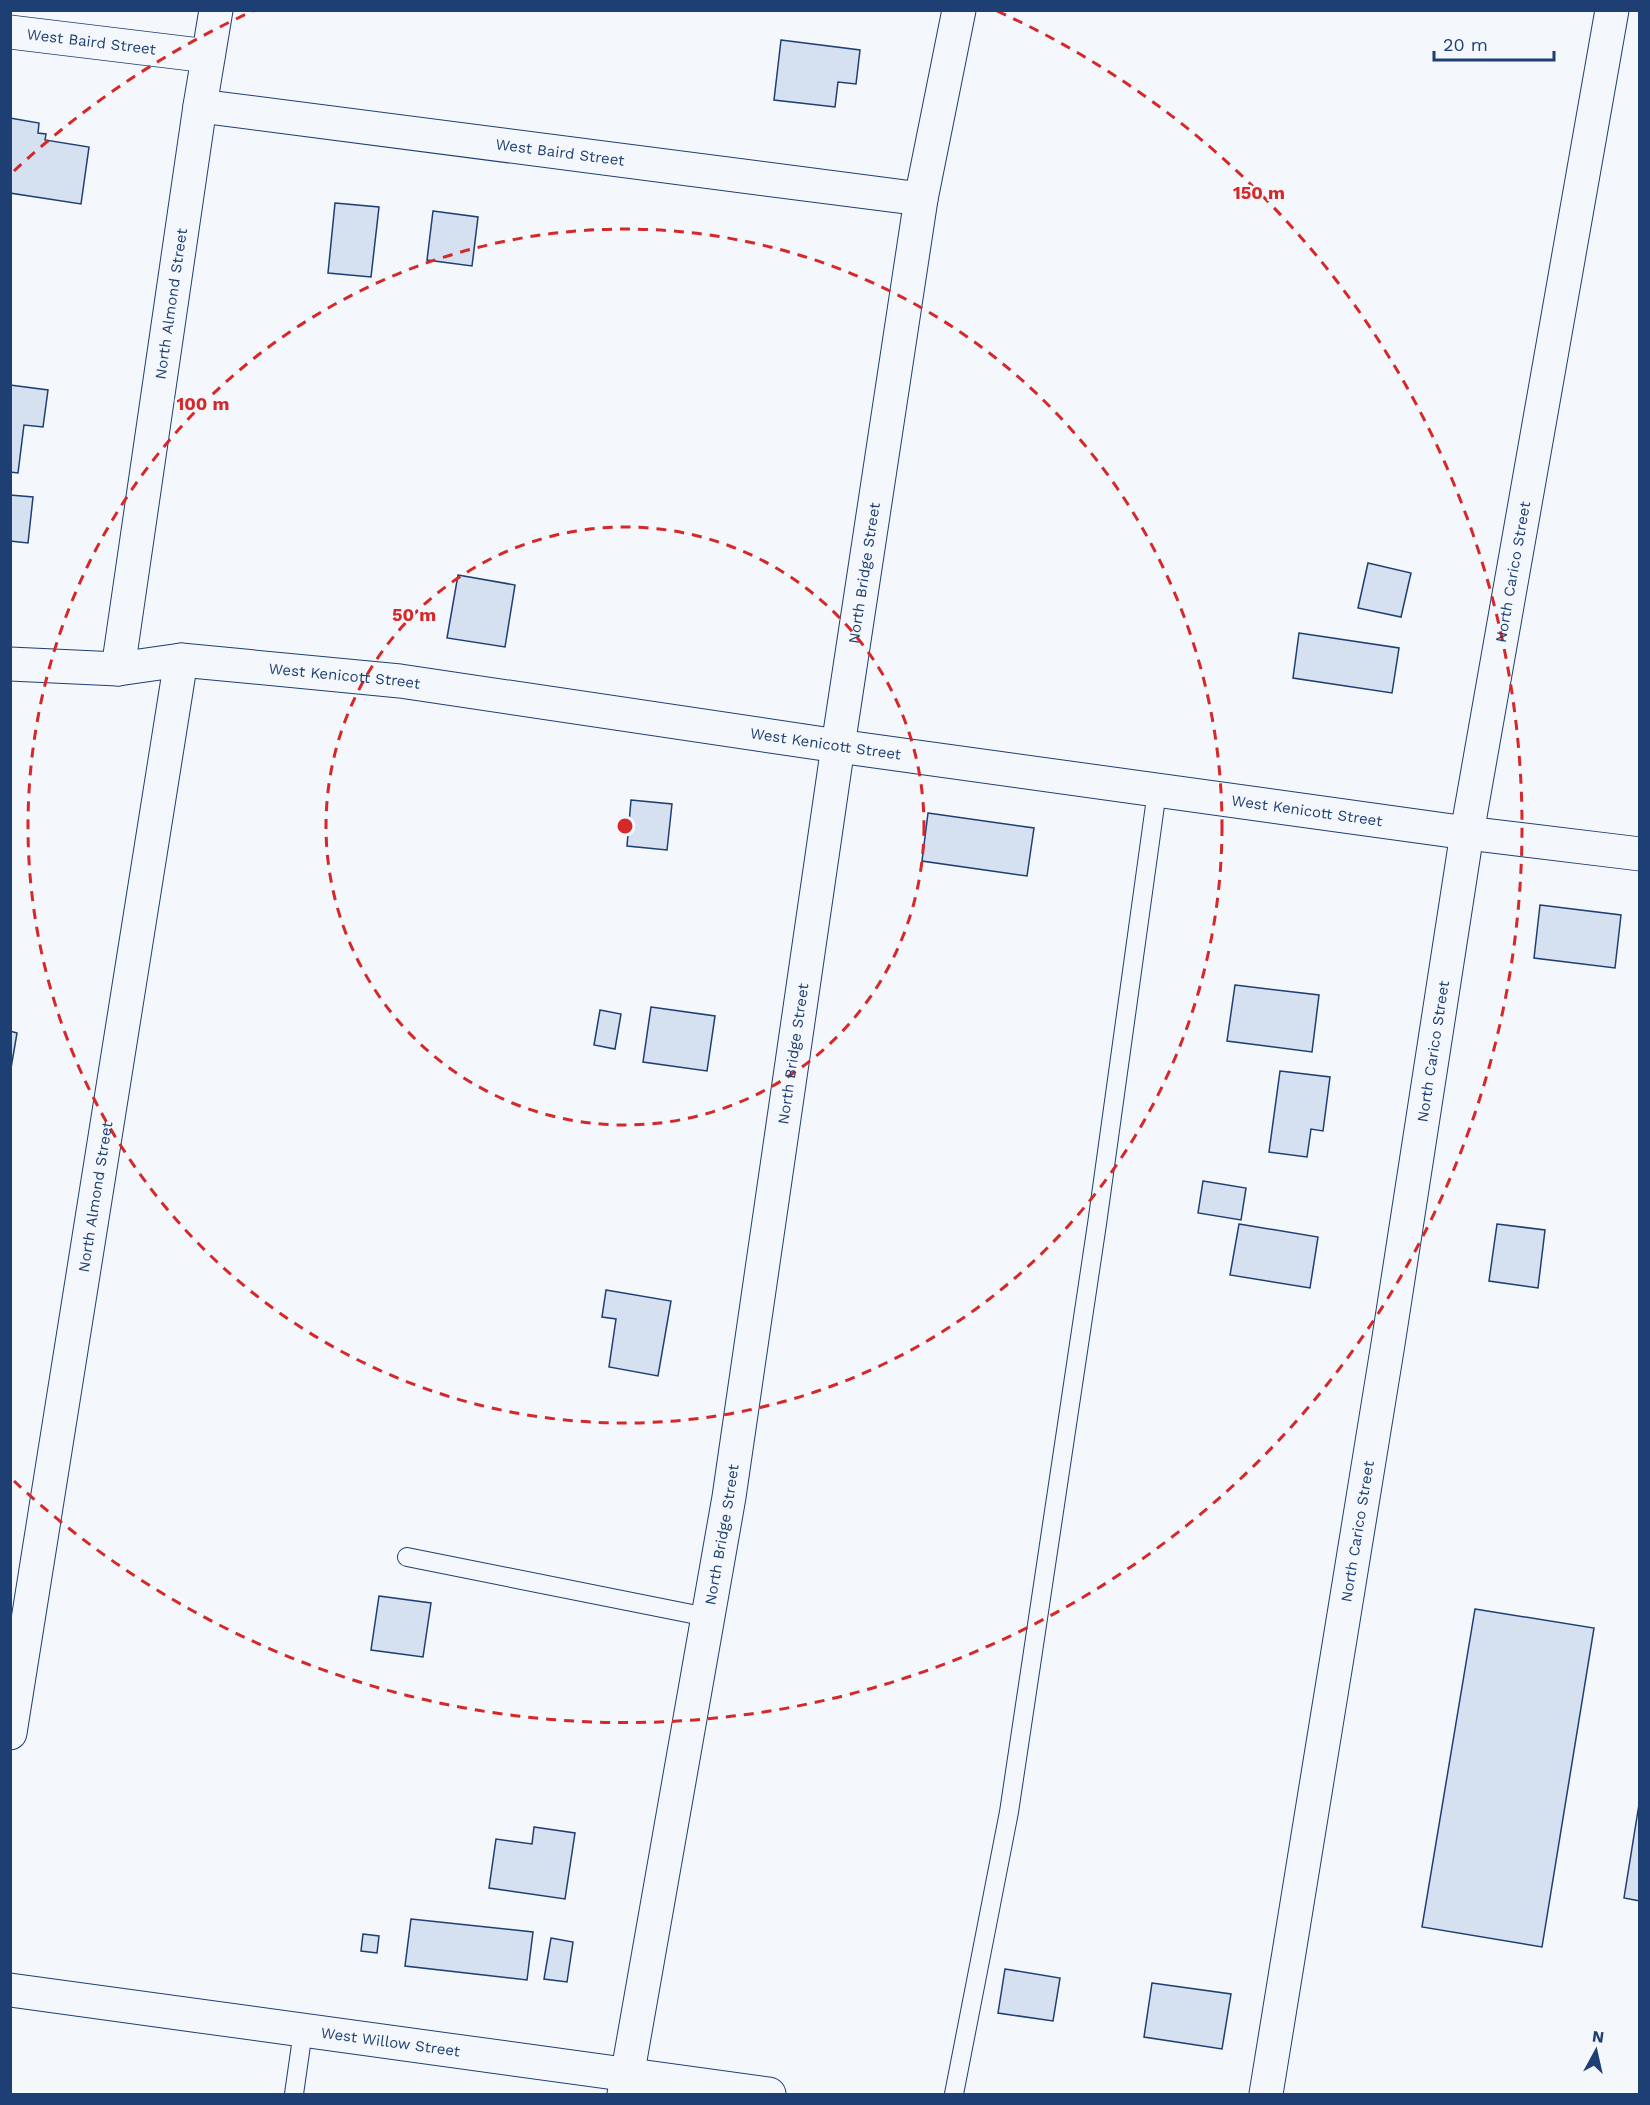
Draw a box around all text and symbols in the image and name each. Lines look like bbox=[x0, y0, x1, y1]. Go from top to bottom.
scale bar bbox=[1434, 24, 1554, 62]
street label: West Baird Street bbox=[26, 25, 158, 59]
text: 20 m bbox=[1443, 34, 1488, 55]
street label: West Baird Street bbox=[494, 135, 626, 170]
text: 150 m bbox=[1233, 182, 1285, 203]
street label: North Almond Street bbox=[151, 226, 191, 381]
text: 100 m bbox=[176, 393, 230, 414]
street label: North Carico Street bbox=[1492, 499, 1534, 644]
street label: North Bridge Street bbox=[845, 500, 884, 645]
text: 50 m bbox=[392, 604, 436, 625]
street label: West Kenicott Street bbox=[268, 659, 422, 693]
street label: West Kenicott Street bbox=[749, 724, 903, 764]
street label: West Kenicott Street bbox=[1230, 792, 1384, 830]
centre of rings bbox=[615, 816, 635, 836]
street label: North Carico Street bbox=[1413, 979, 1453, 1123]
street label: North Bridge Street bbox=[774, 981, 813, 1126]
street label: North Almond Street bbox=[75, 1119, 116, 1273]
street label: North Carico Street bbox=[1337, 1459, 1378, 1603]
street label: North Bridge Street bbox=[701, 1462, 743, 1606]
north arrow bbox=[1566, 2021, 1626, 2081]
street label: West Willow Street bbox=[320, 2024, 462, 2061]
text: N bbox=[1591, 2026, 1605, 2047]

